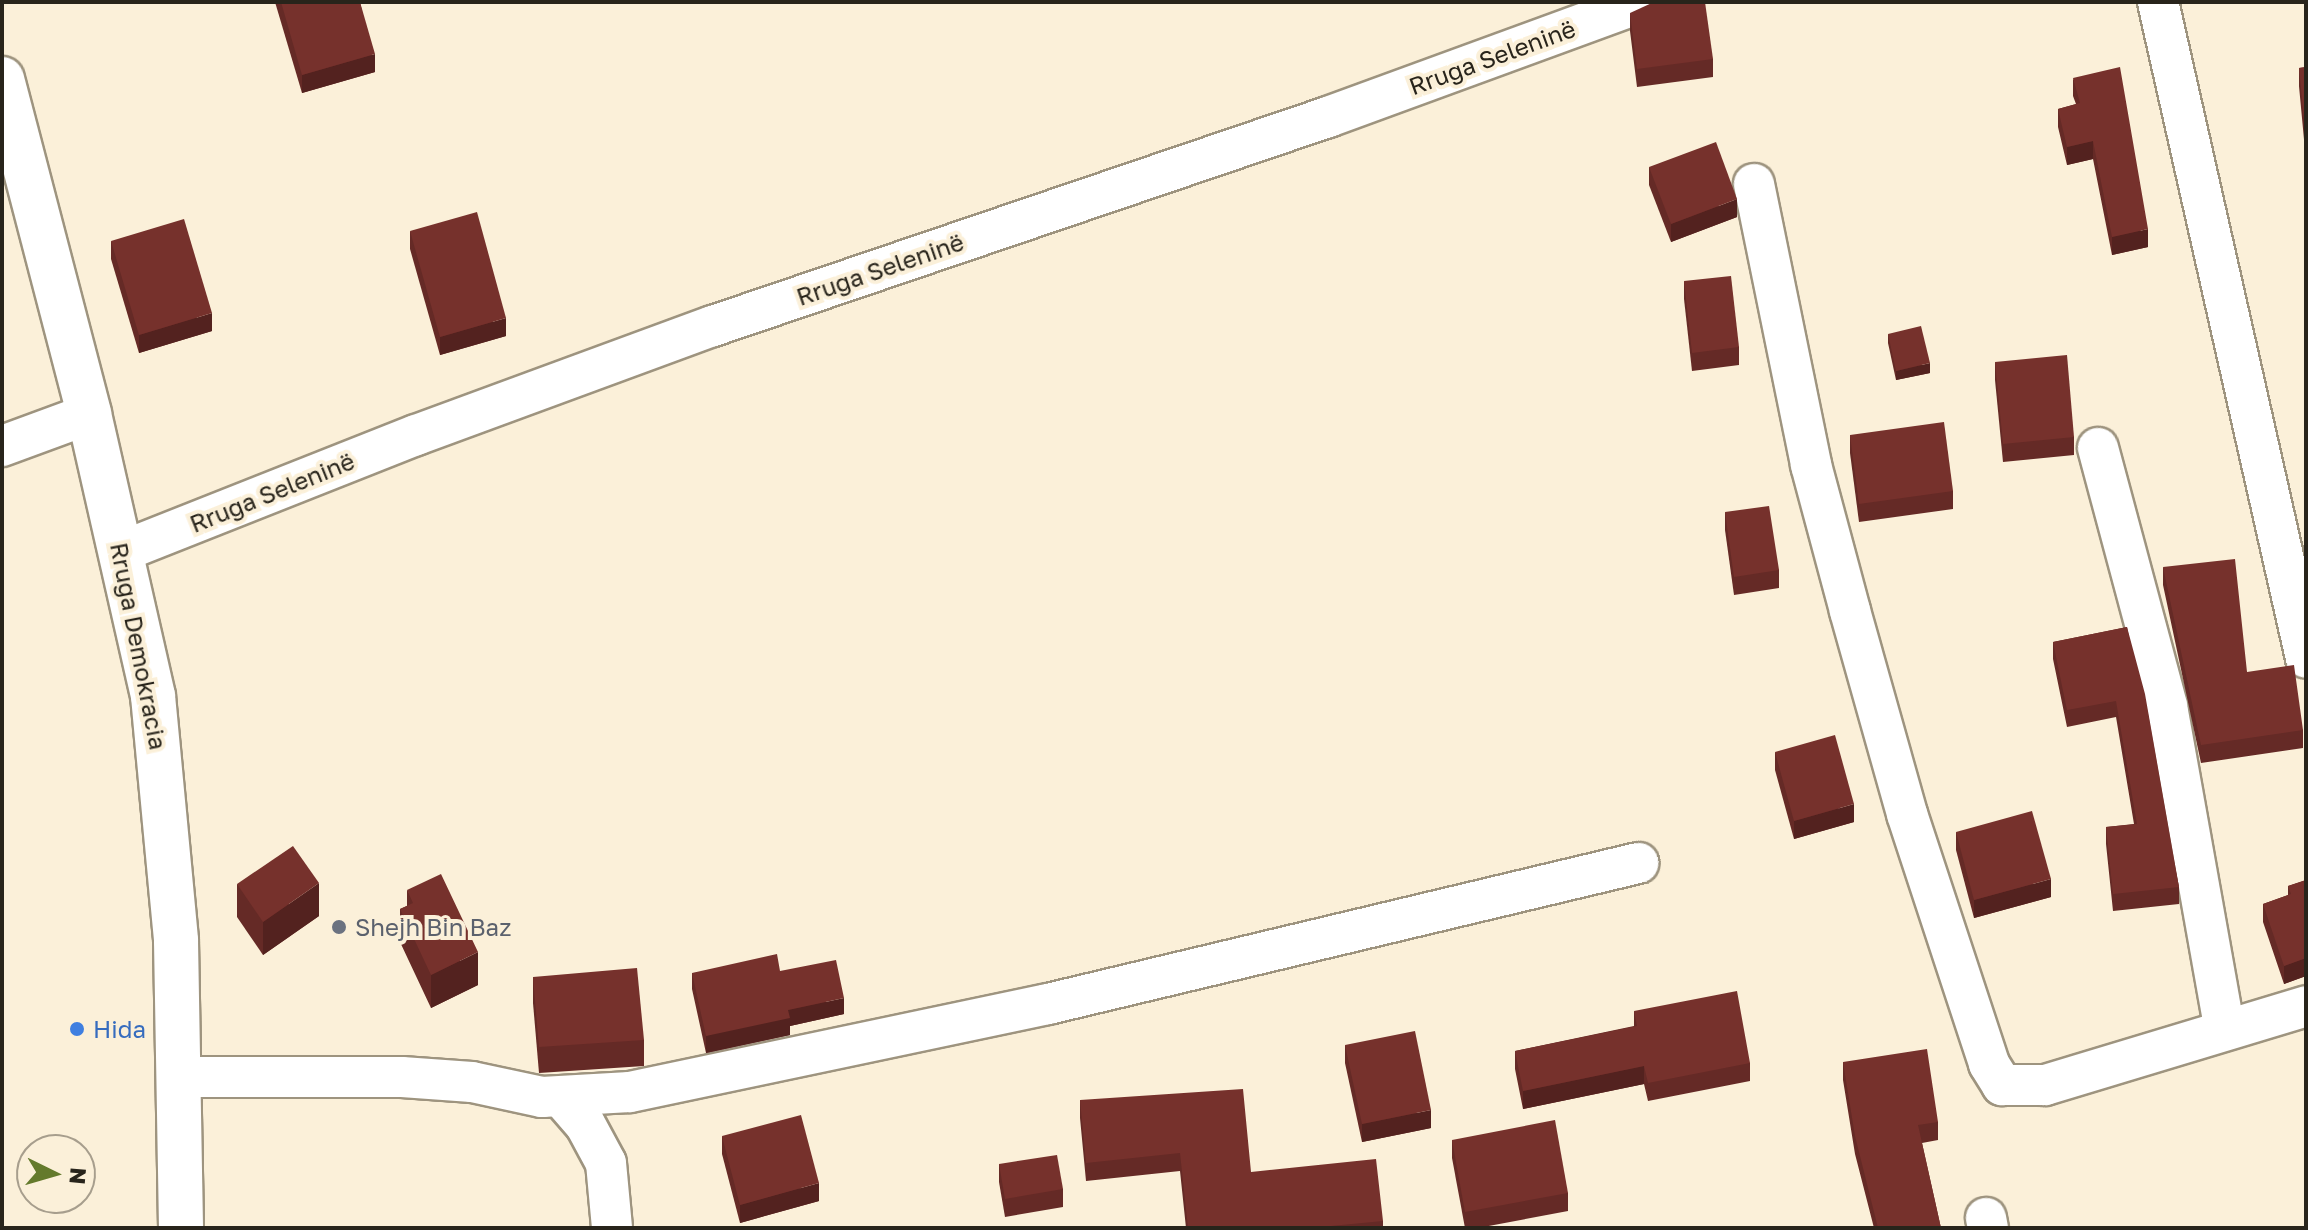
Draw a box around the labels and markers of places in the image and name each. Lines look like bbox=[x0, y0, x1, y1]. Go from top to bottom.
place label: Shejh Bin Baz bbox=[355, 913, 511, 941]
marker: Shejh Bin Baz bbox=[330, 918, 348, 936]
place label: Hida bbox=[93, 1015, 146, 1043]
marker: Hida bbox=[68, 1020, 86, 1038]

